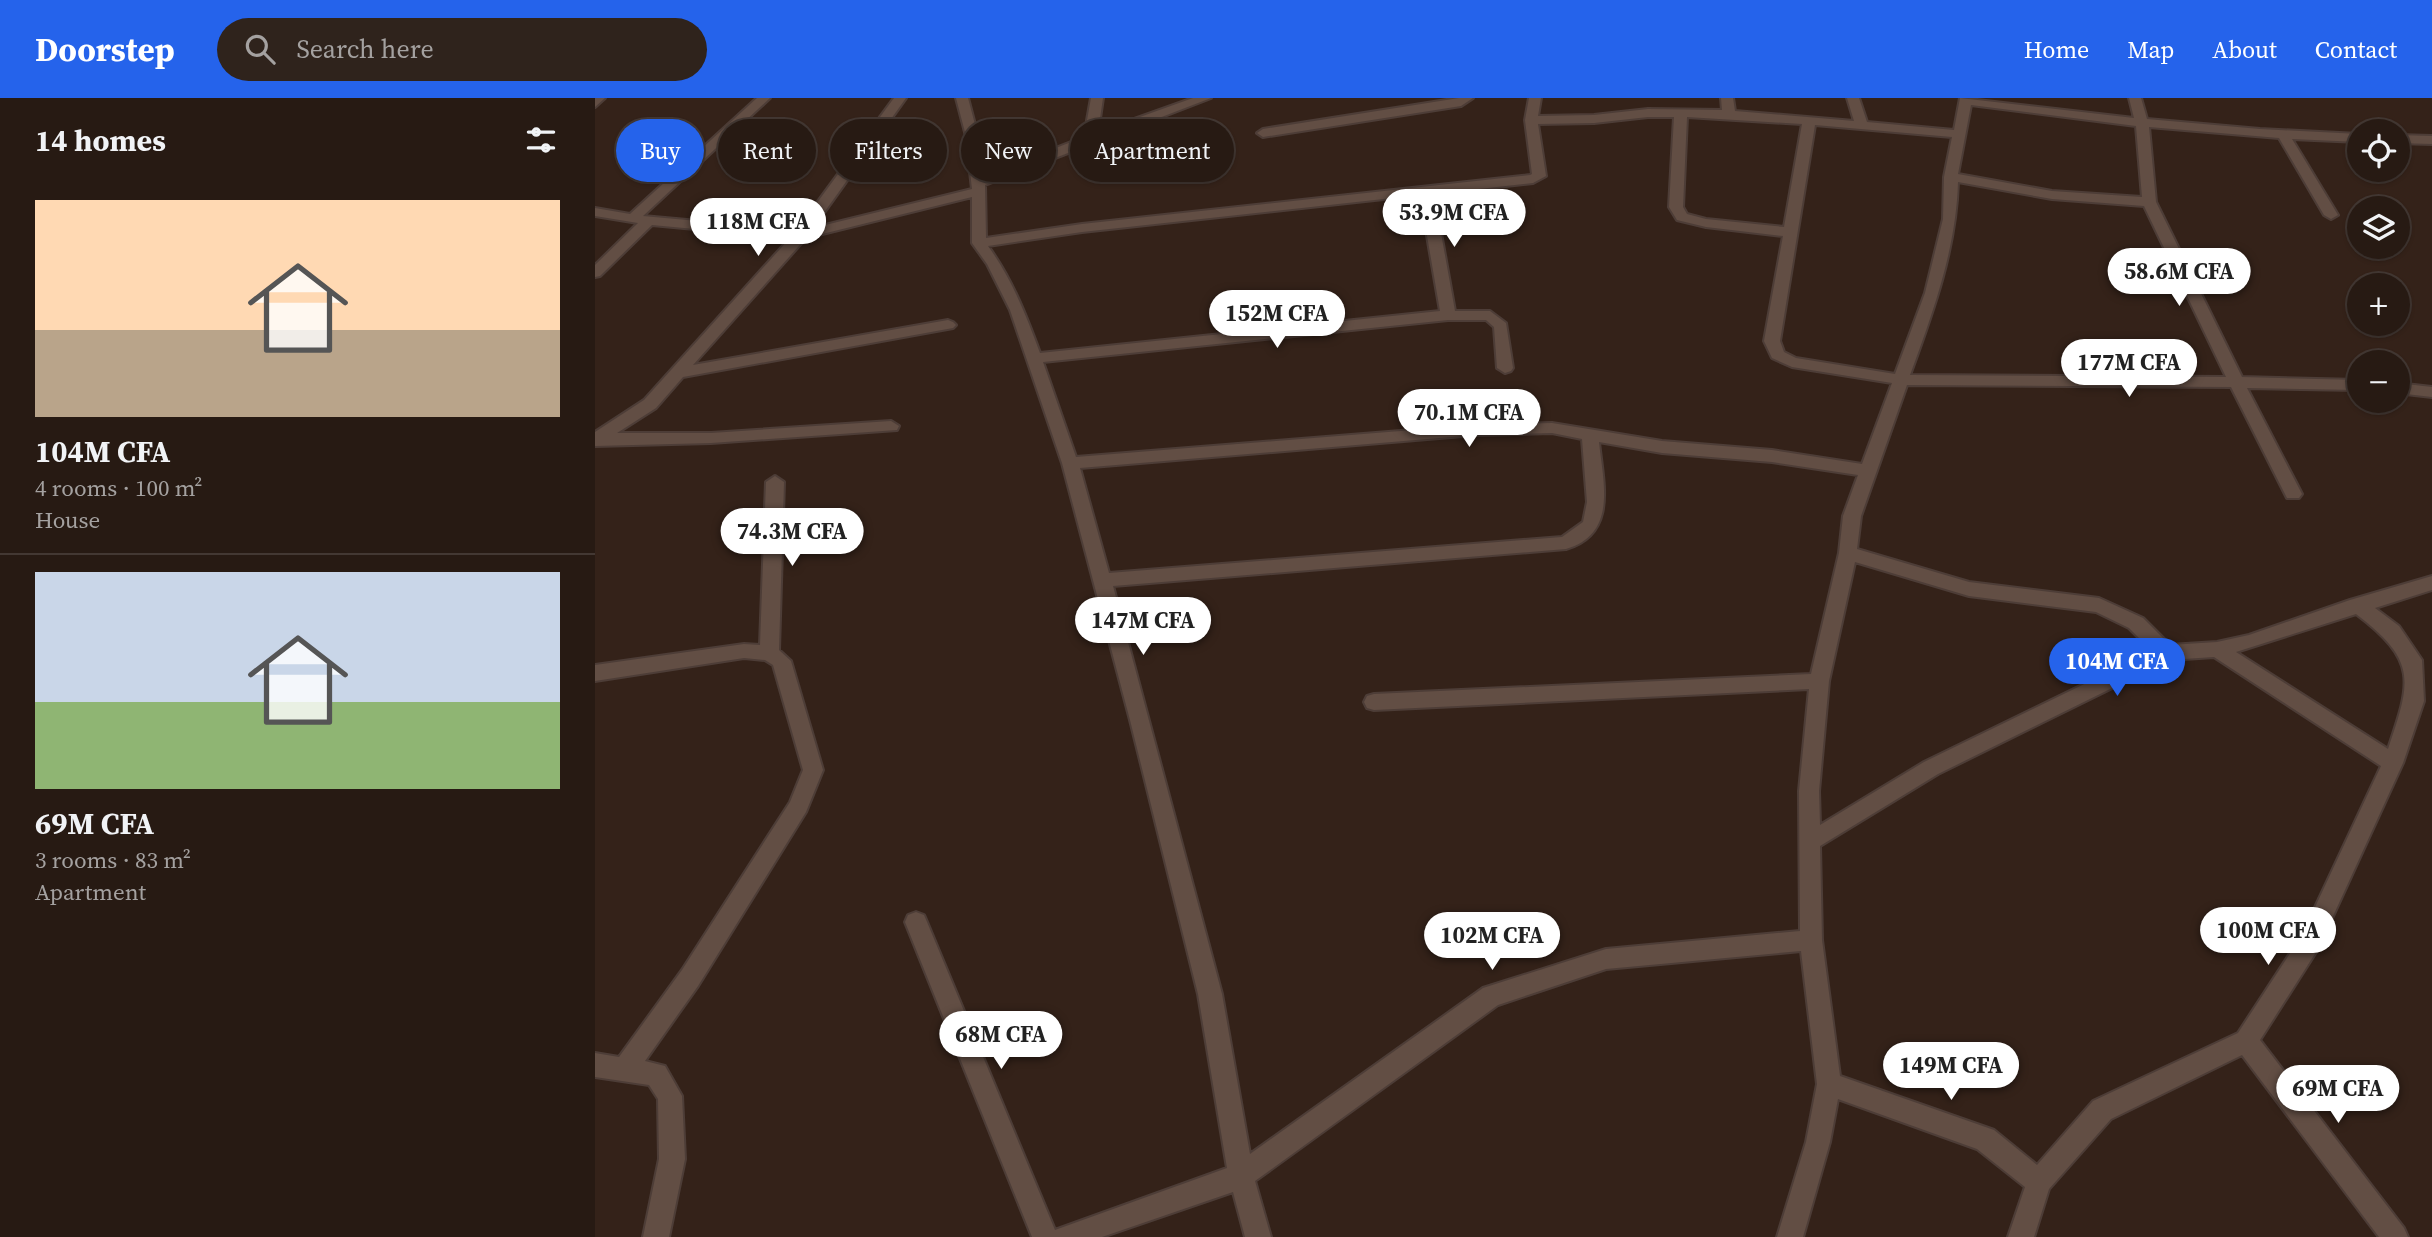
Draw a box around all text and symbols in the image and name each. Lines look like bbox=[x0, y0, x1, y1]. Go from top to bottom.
search box bbox=[217, 18, 707, 81]
text: Doorstep bbox=[35, 27, 175, 72]
icon: search bbox=[241, 30, 279, 68]
text: Search here bbox=[297, 31, 434, 67]
text: Home bbox=[2024, 33, 2089, 66]
text: Map bbox=[2127, 33, 2174, 66]
text: About bbox=[2212, 33, 2277, 66]
text: Contact bbox=[2315, 33, 2397, 66]
chip: Buy bbox=[616, 119, 704, 182]
chip: Rent bbox=[718, 119, 816, 182]
chip: Filters bbox=[830, 119, 947, 182]
chip: New bbox=[961, 119, 1056, 182]
chip: Apartment bbox=[1070, 119, 1234, 182]
map controls bbox=[2347, 119, 2410, 413]
button: locate bbox=[2347, 119, 2410, 182]
text: 14 homes bbox=[35, 120, 166, 161]
icon: filters bbox=[522, 121, 560, 159]
pin: 53.9M CFA bbox=[1374, 190, 1534, 249]
text: 53.9M CFA bbox=[1399, 196, 1509, 228]
button: layers bbox=[2347, 196, 2410, 259]
pin: 118M CFA bbox=[686, 198, 830, 258]
text: 118M CFA bbox=[706, 205, 810, 237]
icon: home bbox=[235, 245, 361, 371]
pin: 58.6M CFA bbox=[2099, 248, 2259, 308]
text: 58.6M CFA bbox=[2124, 255, 2234, 287]
button: + bbox=[2347, 273, 2410, 336]
pin: 152M CFA bbox=[1205, 290, 1349, 350]
text: 152M CFA bbox=[1225, 297, 1329, 329]
pin: 177M CFA bbox=[2057, 340, 2201, 399]
text: 177M CFA bbox=[2077, 346, 2181, 378]
button: − bbox=[2347, 350, 2410, 413]
pin: 70.1M CFA bbox=[1389, 390, 1549, 449]
text: 70.1M CFA bbox=[1414, 396, 1524, 428]
text: 104M CFA bbox=[35, 431, 170, 472]
text: 4 rooms · 100 m² bbox=[35, 472, 202, 504]
text: House bbox=[35, 504, 100, 536]
pin: 74.3M CFA bbox=[712, 508, 872, 568]
text: 74.3M CFA bbox=[737, 515, 847, 547]
pin: 147M CFA bbox=[1071, 598, 1215, 657]
text: 147M CFA bbox=[1091, 604, 1195, 636]
icon: home bbox=[235, 617, 361, 743]
pin: 104M CFA bbox=[2045, 638, 2189, 698]
text: 104M CFA bbox=[2065, 645, 2169, 677]
text: 69M CFA bbox=[35, 803, 154, 844]
text: 3 rooms · 83 m² bbox=[35, 844, 191, 876]
text: Apartment bbox=[35, 876, 146, 908]
pin: 100M CFA bbox=[2196, 908, 2340, 967]
pin: 102M CFA bbox=[1420, 912, 1564, 972]
text: 100M CFA bbox=[2216, 914, 2320, 946]
text: 102M CFA bbox=[1440, 919, 1544, 951]
pin: 68M CFA bbox=[936, 1012, 1066, 1071]
text: 68M CFA bbox=[955, 1018, 1047, 1050]
pin: 149M CFA bbox=[1879, 1042, 2023, 1102]
text: 149M CFA bbox=[1899, 1049, 2003, 1081]
pin: 69M CFA bbox=[2273, 1066, 2403, 1125]
text: 69M CFA bbox=[2292, 1072, 2384, 1104]

